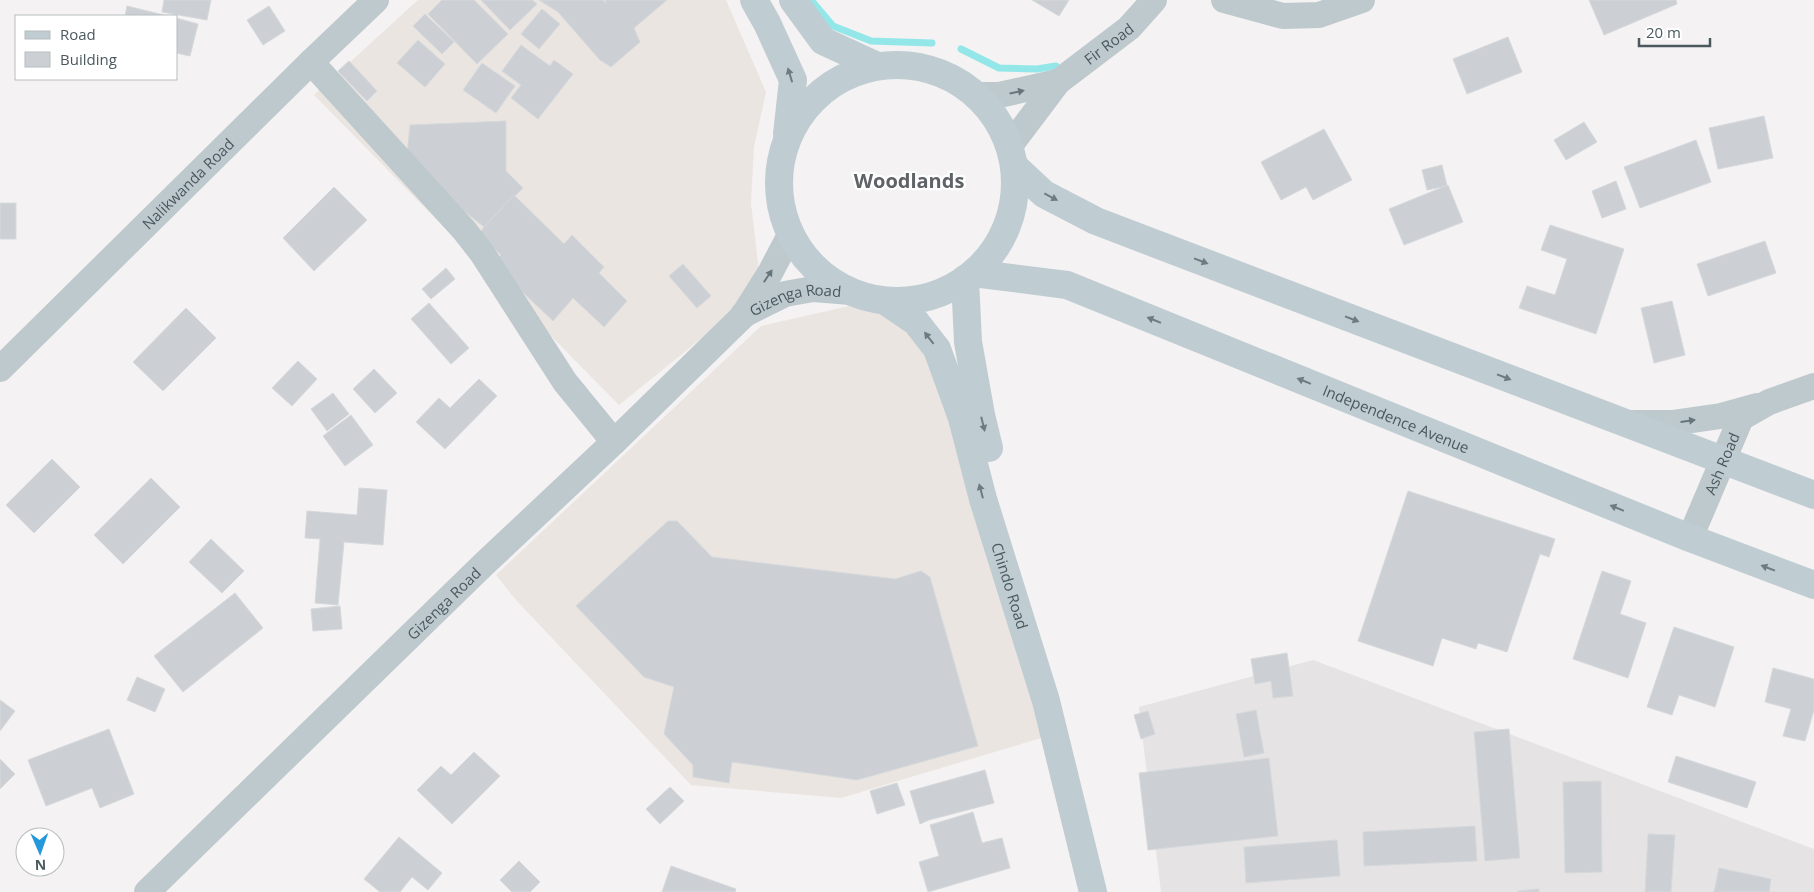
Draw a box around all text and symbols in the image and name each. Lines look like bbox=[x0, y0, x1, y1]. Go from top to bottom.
legend bbox=[15, 15, 178, 80]
scale bar bbox=[1639, 15, 1710, 47]
street label: Fir Road bbox=[1080, 18, 1138, 69]
text: 20 m bbox=[1646, 22, 1681, 42]
text: Road bbox=[60, 24, 96, 44]
text: Building bbox=[60, 49, 117, 69]
one-way arrow bbox=[785, 67, 793, 82]
one-way arrow bbox=[1009, 88, 1024, 96]
street label: Nalikwanda Road bbox=[138, 134, 238, 233]
district label: Woodlands bbox=[854, 167, 964, 194]
one-way arrow bbox=[1044, 193, 1059, 201]
one-way arrow bbox=[1193, 258, 1208, 265]
one-way arrow bbox=[763, 269, 772, 283]
street label: Gizenga Road bbox=[746, 279, 842, 320]
one-way arrow bbox=[1345, 315, 1360, 323]
one-way arrow bbox=[1147, 316, 1161, 324]
one-way arrow bbox=[923, 332, 934, 345]
one-way arrow bbox=[1497, 373, 1512, 381]
one-way arrow bbox=[1297, 377, 1311, 385]
street label: Independence Avenue bbox=[1320, 380, 1472, 457]
one-way arrow bbox=[1681, 416, 1697, 424]
one-way arrow bbox=[979, 417, 987, 432]
street label: Ash Road bbox=[1700, 429, 1744, 498]
one-way arrow bbox=[977, 484, 985, 499]
one-way arrow bbox=[1610, 504, 1624, 512]
street label: Chindo Road bbox=[987, 540, 1033, 632]
street label: Gizenga Road bbox=[402, 563, 485, 644]
one-way arrow bbox=[1761, 564, 1776, 571]
north arrow bbox=[15, 827, 65, 877]
text: N bbox=[34, 856, 46, 875]

